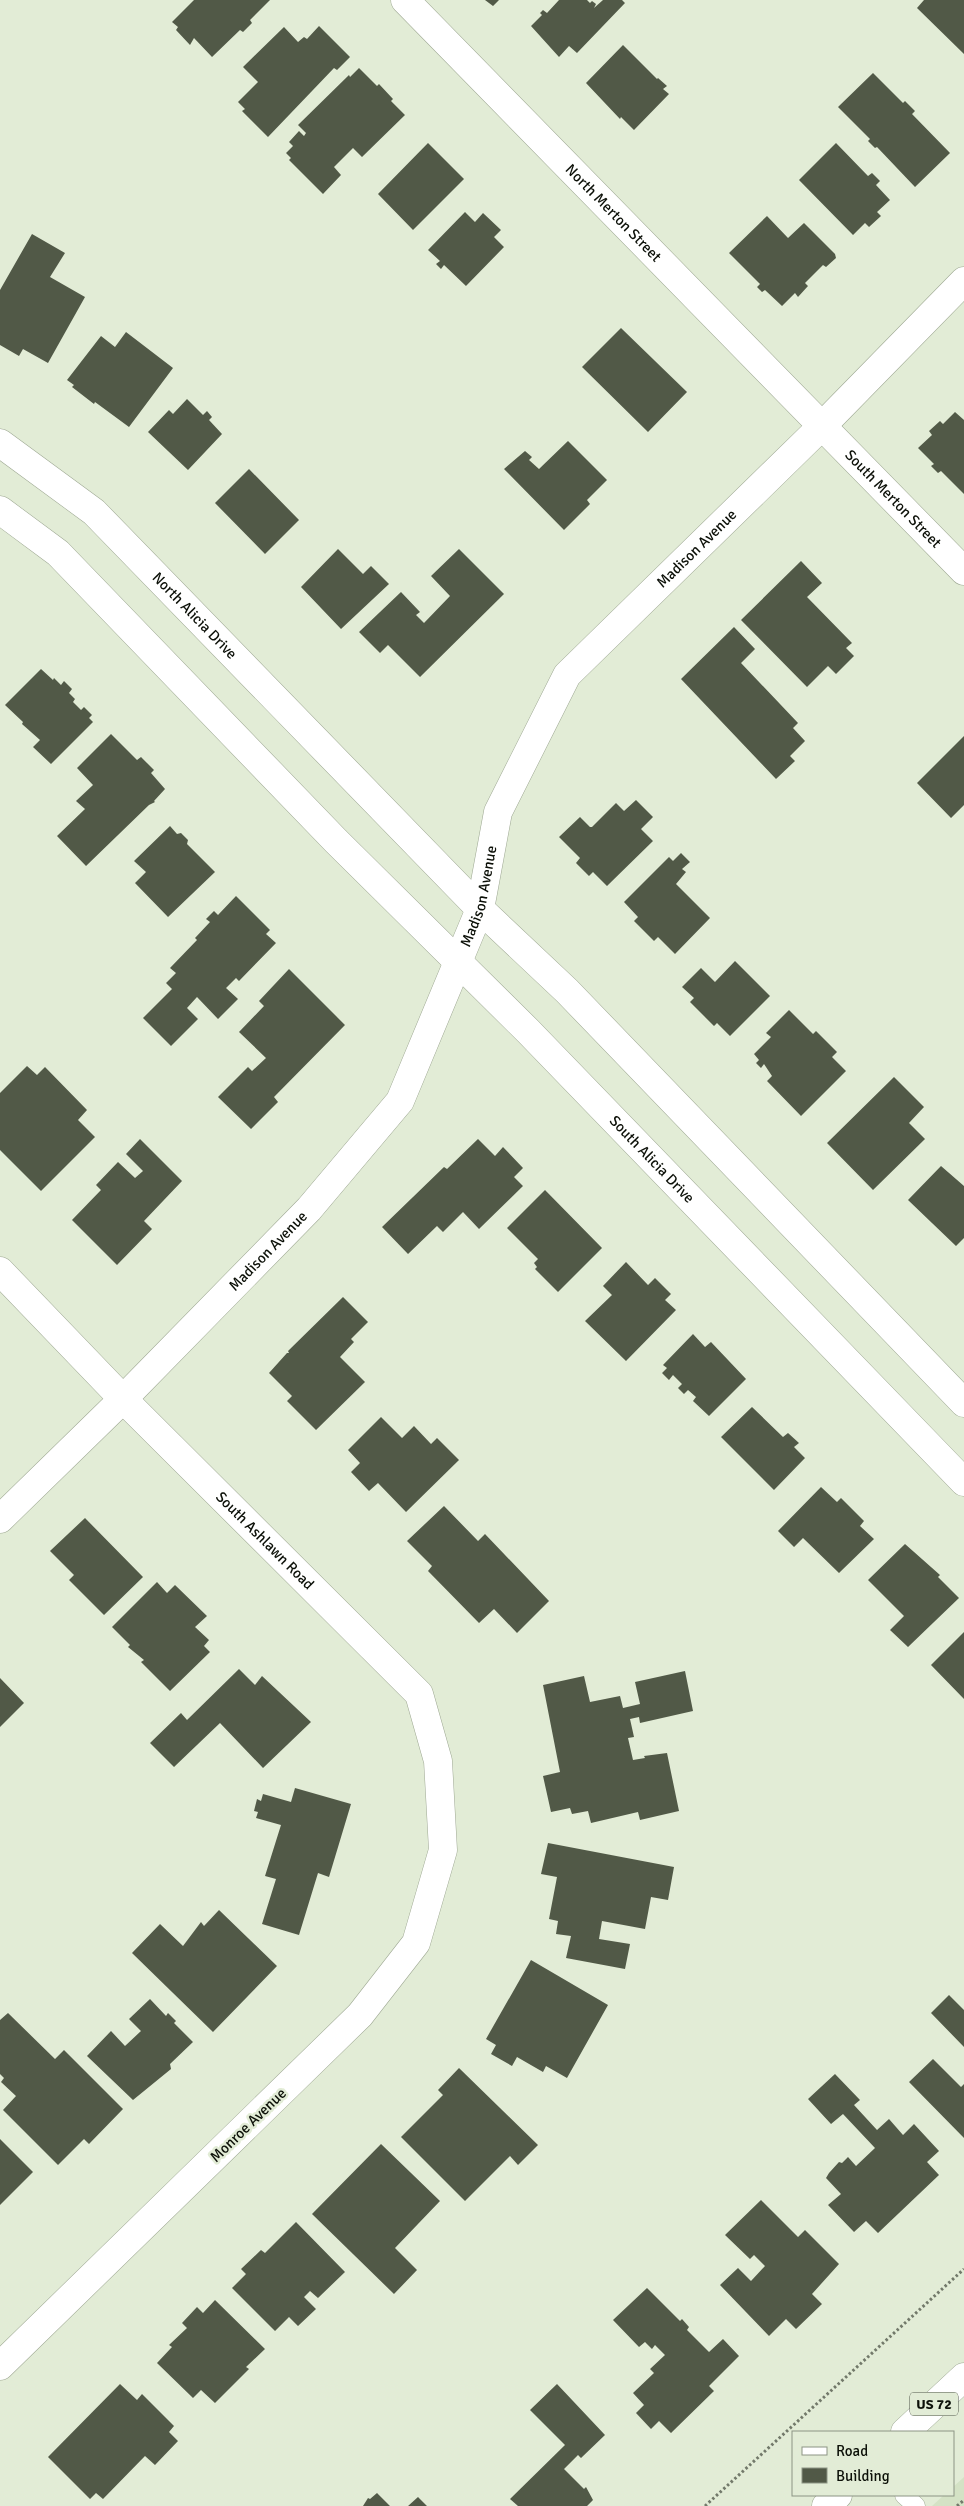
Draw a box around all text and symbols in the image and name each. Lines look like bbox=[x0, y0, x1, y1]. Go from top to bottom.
street label: North Merton Street bbox=[562, 160, 665, 266]
street label: South Merton Street bbox=[841, 446, 945, 552]
street label: Madison Avenue bbox=[653, 506, 740, 591]
street label: North Alicia Drive bbox=[149, 568, 241, 663]
street label: Madison Avenue bbox=[456, 844, 501, 950]
street label: South Alicia Drive bbox=[606, 1112, 698, 1207]
street label: Madison Avenue bbox=[225, 1207, 311, 1295]
street label: South Ashlawn Road bbox=[212, 1488, 318, 1593]
street label: Monroe Avenue bbox=[206, 2084, 290, 2166]
road number: US 72 bbox=[910, 2392, 958, 2416]
legend bbox=[792, 2431, 954, 2496]
text: Road bbox=[836, 2442, 868, 2460]
text: Building bbox=[836, 2467, 890, 2485]

